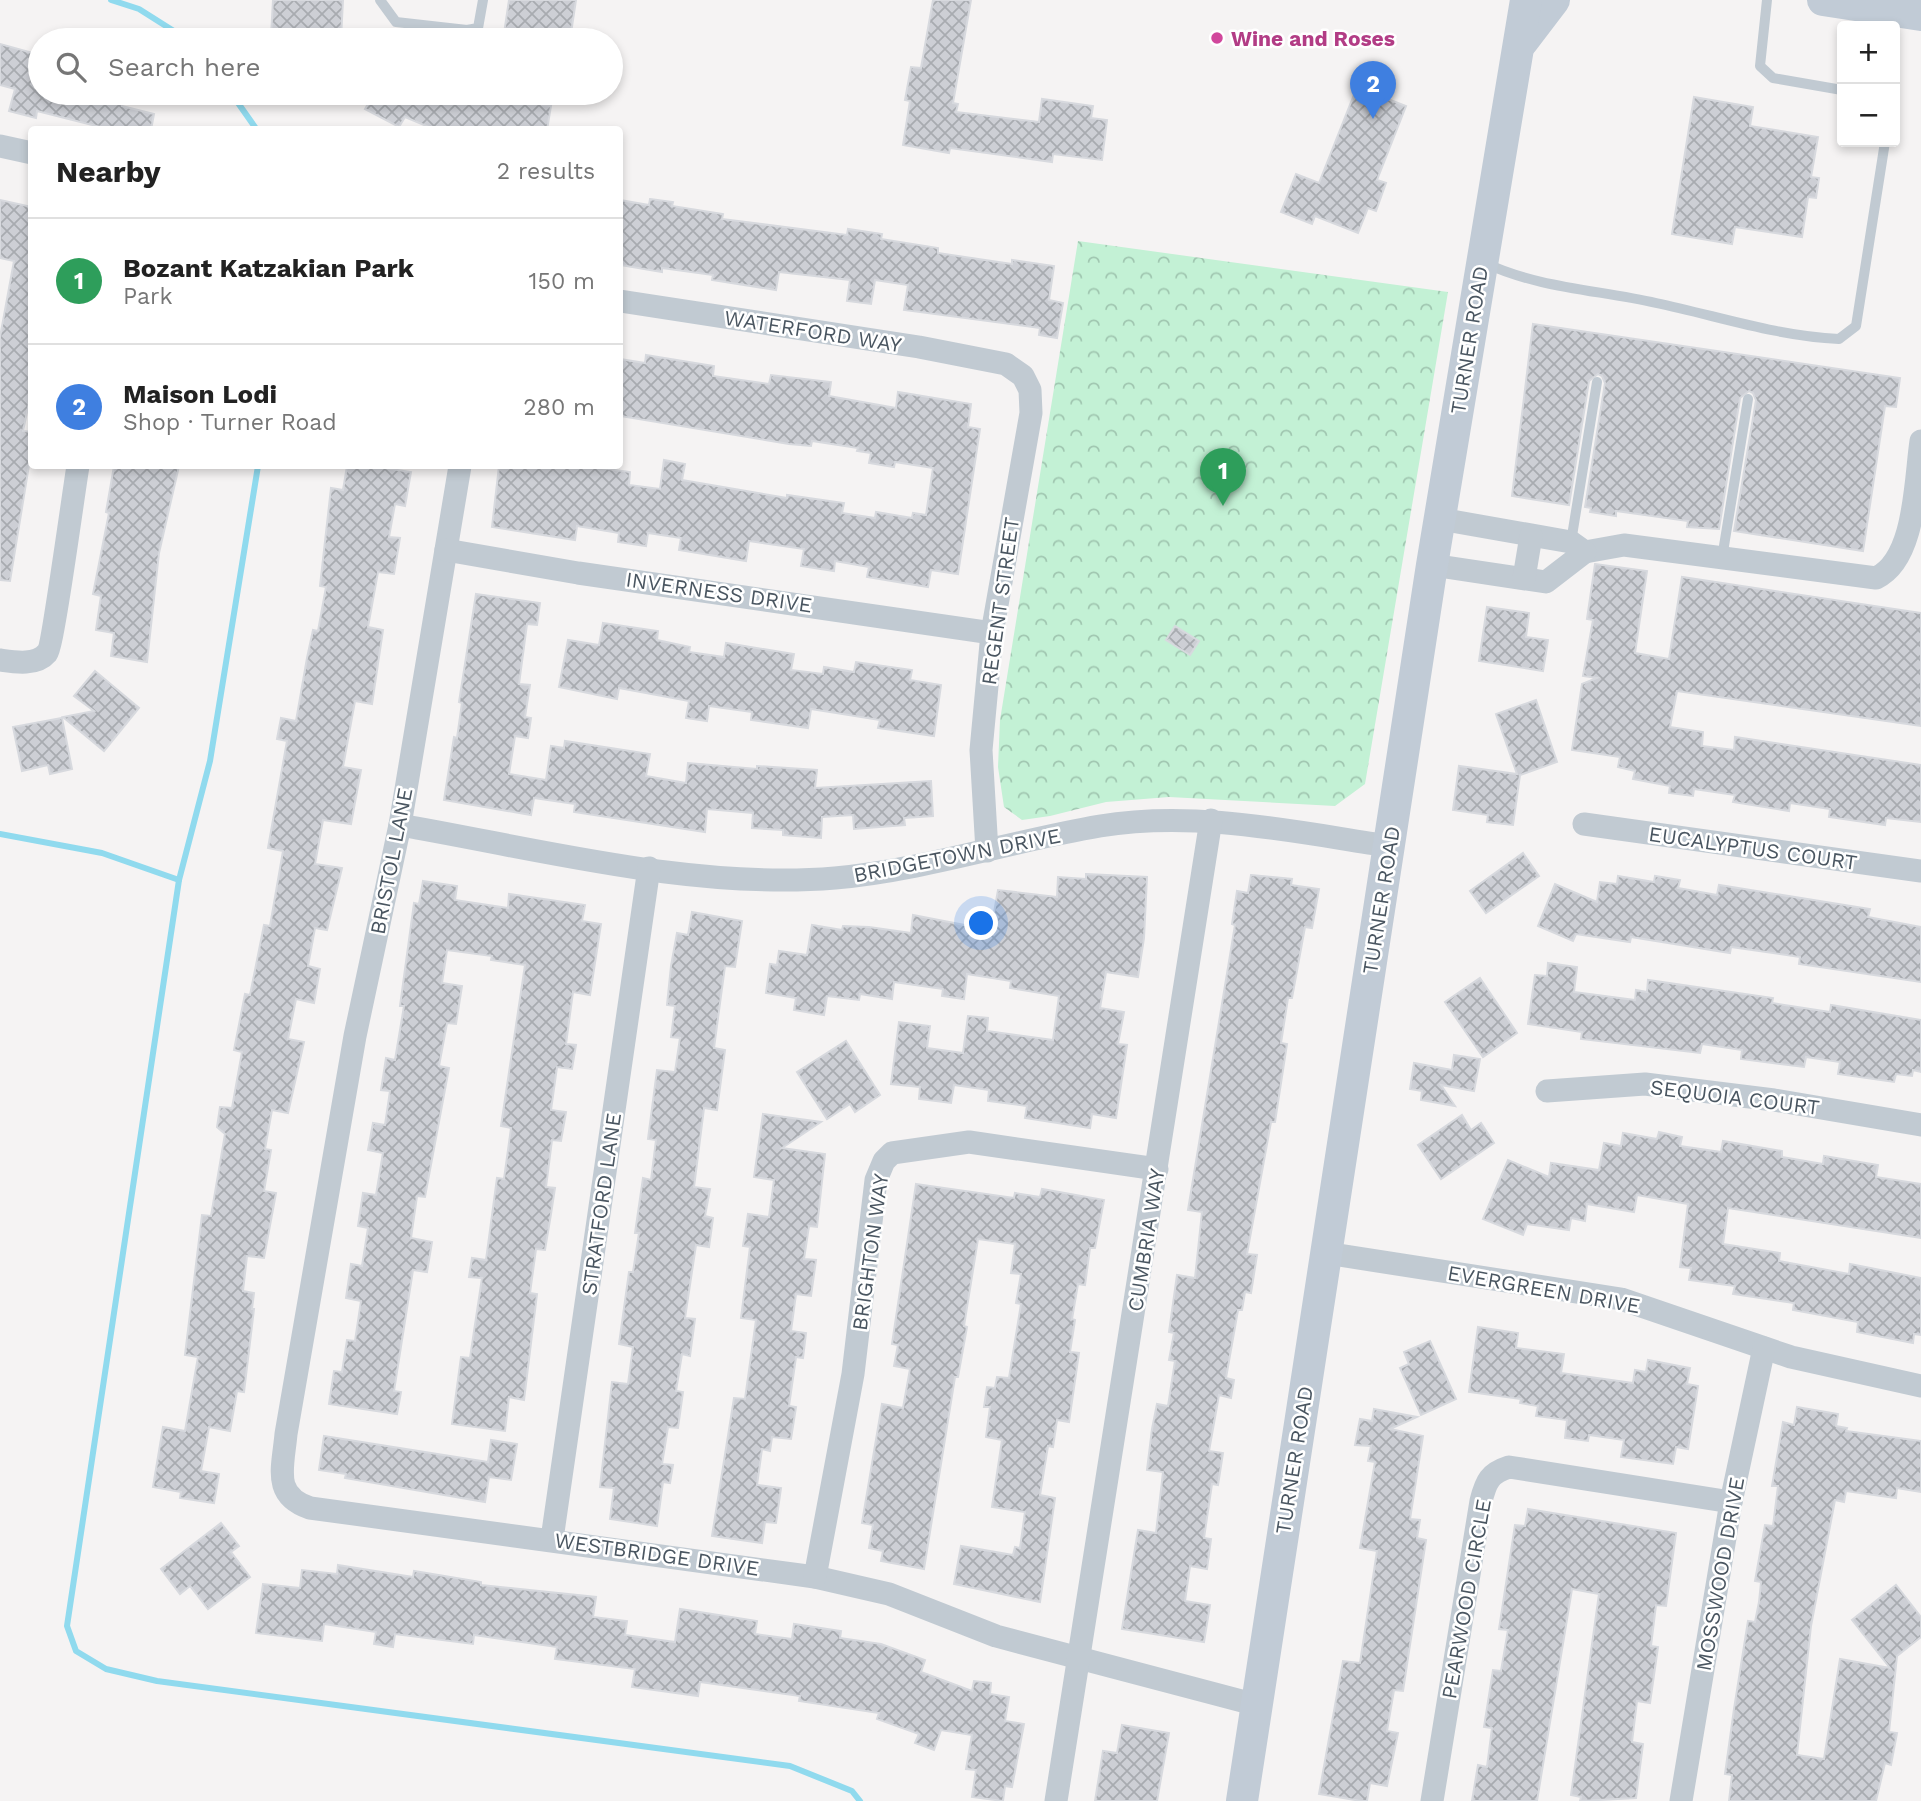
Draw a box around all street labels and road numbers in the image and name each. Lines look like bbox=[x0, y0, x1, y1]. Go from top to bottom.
street label: TURNER ROAD bbox=[1445, 264, 1493, 416]
street label: WATERFORD WAY bbox=[723, 305, 903, 357]
street label: REGENT STREET bbox=[976, 515, 1024, 687]
street label: INVERNESS DRIVE bbox=[624, 567, 814, 617]
street label: BRISTOL LANE bbox=[365, 785, 417, 937]
street label: EUCALYPTUS COURT bbox=[1647, 821, 1859, 875]
street label: BRIDGETOWN DRIVE bbox=[851, 823, 1063, 887]
street label: TURNER ROAD bbox=[1357, 824, 1405, 976]
street label: SEQUOIA COURT bbox=[1649, 1074, 1821, 1120]
street label: STRATFORD LANE bbox=[576, 1111, 626, 1297]
street label: CUMBRIA WAY bbox=[1122, 1167, 1170, 1313]
street label: BRIGHTON WAY bbox=[847, 1172, 893, 1332]
street label: EVERGREEN DRIVE bbox=[1446, 1260, 1642, 1318]
street label: TURNER ROAD bbox=[1270, 1384, 1318, 1536]
street label: MOSSWOOD DRIVE bbox=[1691, 1475, 1749, 1673]
street label: PEARWOOD CIRCLE bbox=[1436, 1497, 1496, 1701]
street label: WESTBRIDGE DRIVE bbox=[553, 1527, 761, 1581]

